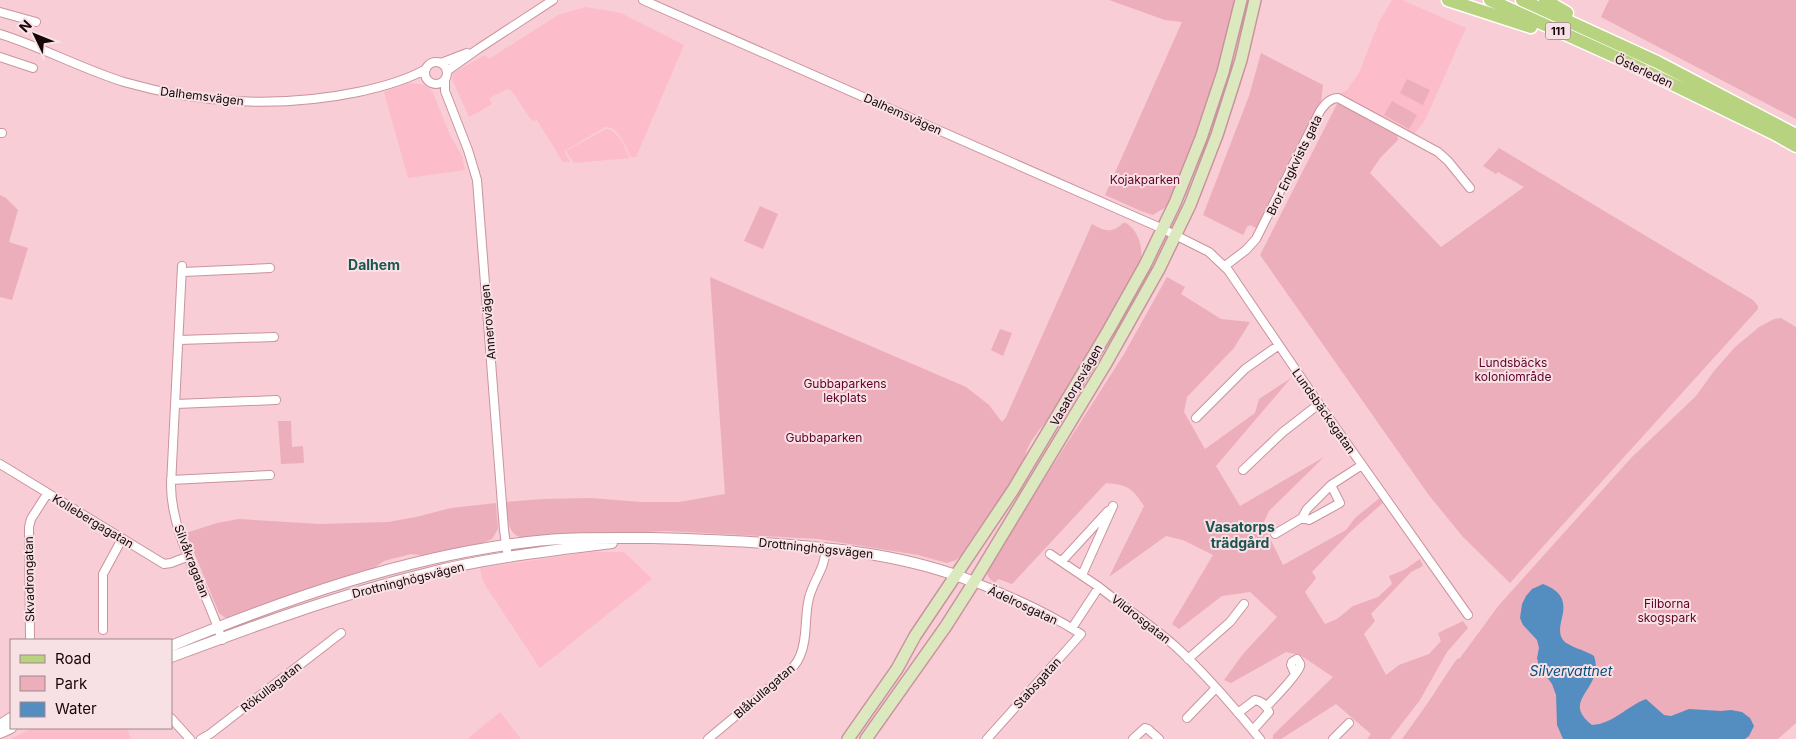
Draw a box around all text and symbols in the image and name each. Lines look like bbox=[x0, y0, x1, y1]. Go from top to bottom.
north arrow bbox=[10, 10, 60, 60]
text: N bbox=[15, 16, 35, 35]
road number: 111 bbox=[1546, 22, 1570, 40]
street label: Österleden bbox=[1613, 51, 1675, 91]
street label: Dalhemsvägen bbox=[159, 83, 245, 109]
street label: Dalhemsvägen bbox=[862, 90, 944, 138]
street label: Bror Engkvists gata bbox=[1263, 112, 1325, 218]
park label: Kojakparken bbox=[1110, 172, 1180, 187]
district label: Dalhem bbox=[348, 256, 400, 273]
street label: Annerovägen bbox=[477, 284, 499, 360]
street label: Vasatorpsvägen bbox=[1047, 342, 1105, 428]
park label: Lundsbäcks koloniområde bbox=[1475, 355, 1551, 384]
street label: Lundsbäcksgatan bbox=[1289, 366, 1359, 456]
park label: Gubbaparkens lekplats bbox=[803, 376, 887, 405]
park label: Gubbaparken bbox=[786, 430, 862, 445]
street label: Kollebergagatan bbox=[50, 491, 136, 551]
district label: Vasatorps trädgård bbox=[1205, 518, 1275, 551]
street label: Silvåkragatan bbox=[171, 522, 213, 600]
street label: Drottninghögsvägen bbox=[758, 535, 874, 561]
street label: Skvadrongatan bbox=[21, 536, 37, 622]
street label: Drottninghögsvägen bbox=[350, 559, 466, 601]
street label: Ädelrosgatan bbox=[986, 582, 1060, 628]
street label: Vildrosgatan bbox=[1108, 591, 1174, 647]
park label: Filborna skogspark bbox=[1637, 596, 1697, 625]
legend bbox=[10, 639, 172, 729]
text: Road bbox=[55, 649, 91, 668]
street label: Stabsgatan bbox=[1010, 654, 1064, 712]
street label: Rökullagatan bbox=[238, 659, 304, 715]
street label: Blåkullagatan bbox=[731, 661, 797, 721]
water label: Silvervattnet bbox=[1530, 662, 1613, 679]
text: Park bbox=[55, 674, 88, 693]
text: Water bbox=[55, 699, 97, 718]

